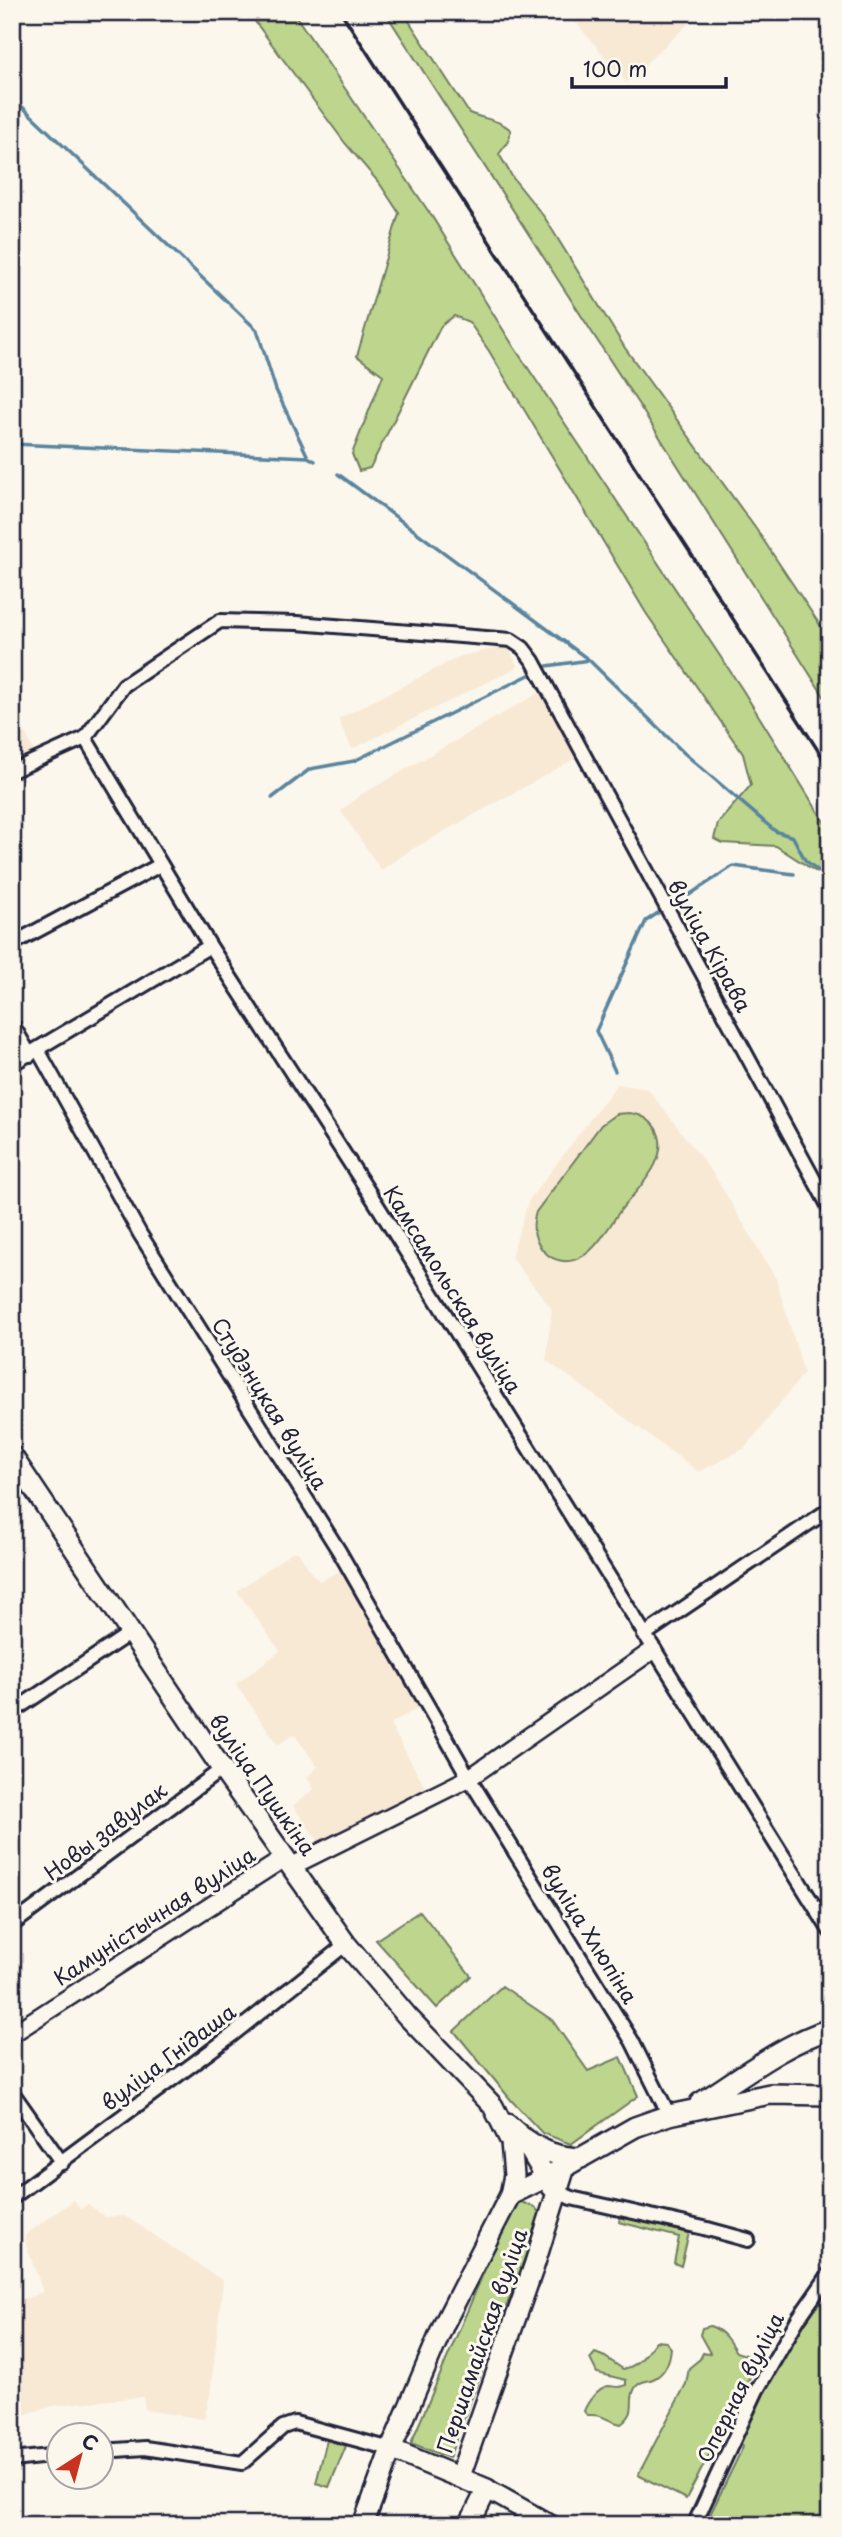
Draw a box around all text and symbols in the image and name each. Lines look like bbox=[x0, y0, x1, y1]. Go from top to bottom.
scale bar bbox=[572, 46, 726, 90]
text: 100 m bbox=[583, 52, 647, 84]
street label: вуліца Кірава bbox=[661, 873, 761, 1018]
street label: Камсамольская вуліца bbox=[377, 1179, 531, 1399]
street label: Студэнцкая вуліца bbox=[205, 1311, 337, 1495]
street label: вуліца Пушкіна bbox=[203, 1706, 325, 1862]
street label: Новы завулак bbox=[37, 1773, 173, 1887]
street label: Камуністычная вуліца bbox=[47, 1838, 261, 1993]
street label: вуліца Хлюпіна bbox=[535, 1856, 647, 2009]
street label: вуліца Гнідаша bbox=[94, 1995, 242, 2118]
street label: Першамайская вуліца bbox=[428, 2224, 535, 2457]
street label: Оперная вуліца bbox=[687, 2306, 791, 2468]
north arrow bbox=[46, 2422, 116, 2492]
text: С bbox=[77, 2426, 105, 2457]

